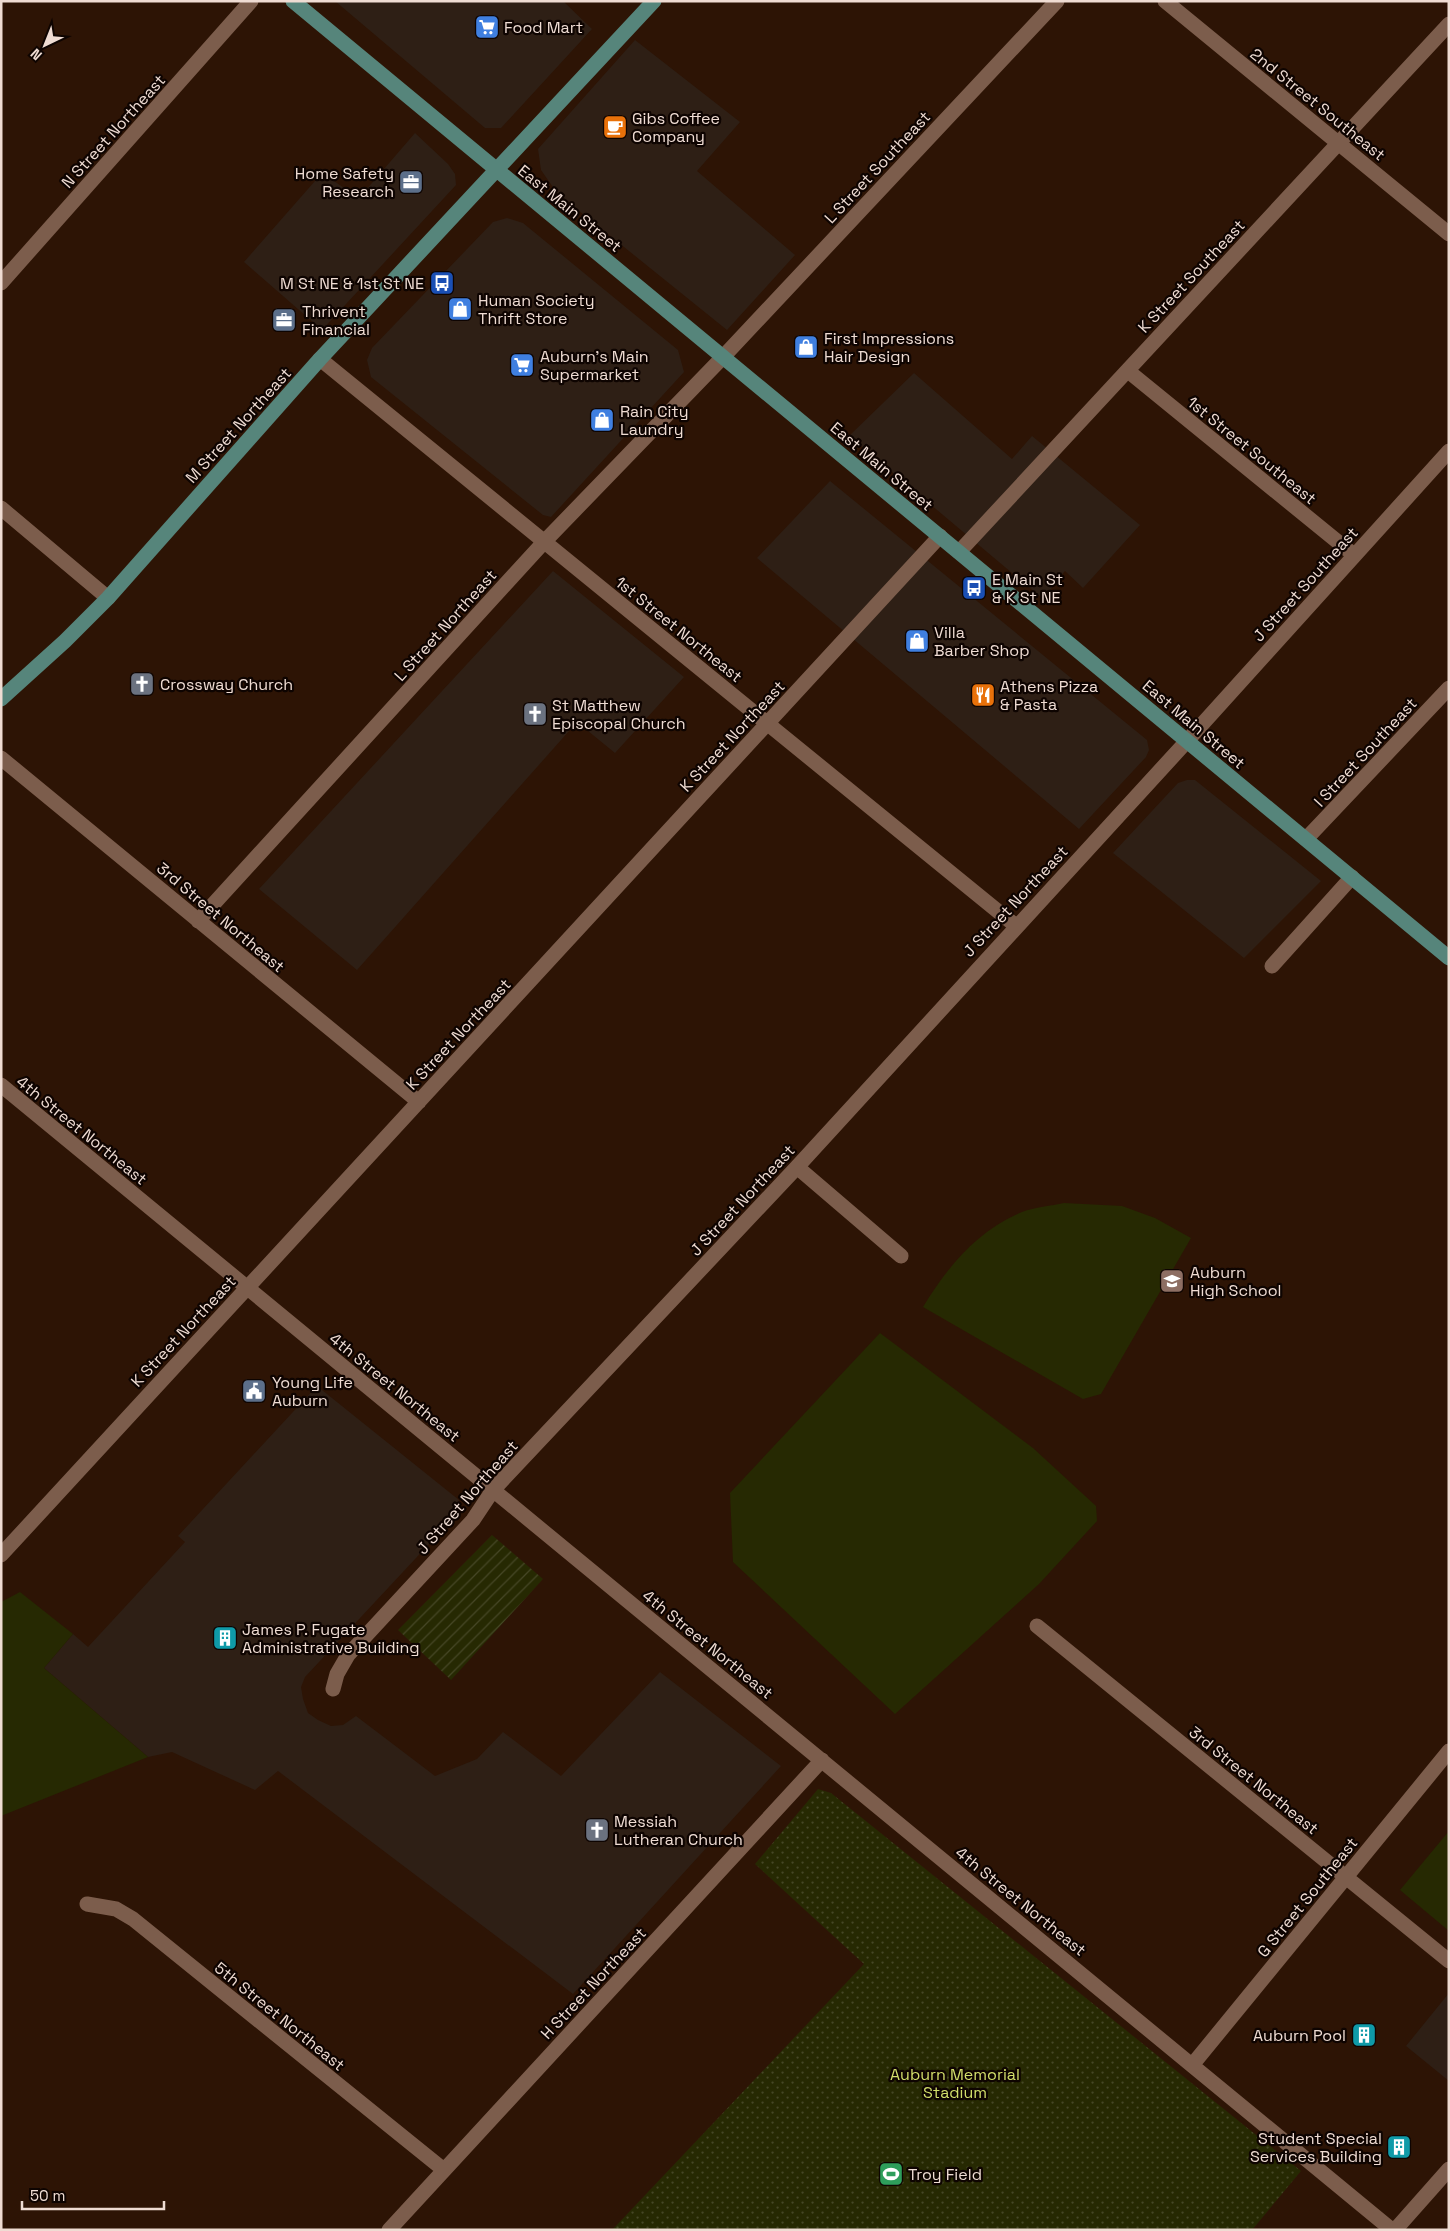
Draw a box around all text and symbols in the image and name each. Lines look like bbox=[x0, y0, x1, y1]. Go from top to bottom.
supermarket icon: Food Mart bbox=[474, 14, 500, 40]
place label: Food Mart bbox=[504, 17, 583, 38]
north arrow bbox=[20, 20, 70, 70]
street label: 2nd Street Southeast bbox=[1246, 43, 1389, 165]
text: N bbox=[27, 45, 46, 64]
street label: N Street Northeast bbox=[57, 70, 170, 192]
street label: L Street Southeast bbox=[820, 107, 935, 228]
place label: Gibs Coffee Company bbox=[632, 108, 720, 147]
cafe icon: Gibs Coffee Company bbox=[602, 114, 628, 140]
street label: East Main Street bbox=[513, 160, 626, 257]
place label: Home Safety Research bbox=[295, 163, 394, 202]
office icon: Home Safety Research bbox=[398, 169, 424, 195]
street label: K Street Southeast bbox=[1133, 215, 1249, 338]
bus stop icon: M St NE & 1st St NE bbox=[429, 270, 455, 296]
place label: M St NE & 1st St NE bbox=[280, 273, 424, 294]
place label: Human Society Thrift Store bbox=[478, 290, 595, 329]
shop icon: Human Society Thrift Store bbox=[447, 296, 473, 322]
place label: Thrivent Financial bbox=[302, 301, 370, 340]
office icon: Thrivent Financial bbox=[271, 307, 297, 333]
place label: First Impressions Hair Design bbox=[824, 328, 954, 367]
shop icon: First Impressions Hair Design bbox=[793, 334, 819, 360]
place label: Auburn's Main Supermarket bbox=[540, 346, 649, 385]
supermarket icon: Auburn's Main Supermarket bbox=[509, 352, 535, 378]
street label: M Street Northeast bbox=[181, 363, 296, 488]
street label: 1st Street Southeast bbox=[1183, 392, 1321, 509]
place label: Rain City Laundry bbox=[620, 401, 688, 440]
shop icon: Rain City Laundry bbox=[589, 407, 615, 433]
street label: East Main Street bbox=[826, 417, 937, 515]
street label: J Street Southeast bbox=[1248, 523, 1363, 646]
street label: L Street Northeast bbox=[390, 565, 501, 686]
place label: E Main St & K St NE bbox=[992, 569, 1063, 608]
street label: 1st Street Northeast bbox=[611, 572, 746, 687]
bus stop icon: E Main St & K St NE bbox=[961, 575, 987, 601]
place label: Villa Barber Shop bbox=[934, 622, 1030, 661]
shop icon: Villa Barber Shop bbox=[904, 628, 930, 654]
church icon: Crossway Church bbox=[129, 671, 155, 697]
place label: Crossway Church bbox=[160, 674, 293, 695]
street label: East Main Street bbox=[1138, 675, 1249, 773]
street label: K Street Northeast bbox=[675, 676, 789, 796]
place label: Athens Pizza & Pasta bbox=[1000, 676, 1098, 715]
restaurant icon: Athens Pizza & Pasta bbox=[970, 682, 996, 708]
street label: I Street Southeast bbox=[1309, 693, 1421, 811]
place label: St Matthew Episcopal Church bbox=[552, 695, 686, 734]
church icon: St Matthew Episcopal Church bbox=[522, 701, 548, 727]
street label: J Street Northeast bbox=[958, 841, 1072, 961]
street label: 3rd Street Northeast bbox=[152, 858, 289, 977]
street label: K Street Northeast bbox=[401, 974, 515, 1094]
street label: 4th Street Northeast bbox=[12, 1071, 151, 1190]
street label: J Street Northeast bbox=[685, 1140, 799, 1260]
place label: Auburn High School bbox=[1190, 1262, 1281, 1301]
school or university icon: Auburn High School bbox=[1159, 1268, 1185, 1294]
street label: K Street Northeast bbox=[126, 1271, 240, 1391]
street label: 4th Street Northeast bbox=[325, 1328, 464, 1447]
place label: Young Life Auburn bbox=[272, 1372, 353, 1411]
public building icon: Young Life Auburn bbox=[241, 1378, 267, 1404]
street label: J Street Northeast bbox=[412, 1436, 523, 1559]
street label: 4th Street Northeast bbox=[638, 1585, 777, 1704]
place label: James P. Fugate Administrative Building bbox=[242, 1619, 420, 1658]
building icon: James P. Fugate Administrative Building bbox=[212, 1625, 238, 1651]
street label: 3rd Street Northeast bbox=[1185, 1722, 1323, 1839]
place label: Messiah Lutheran Church bbox=[614, 1811, 743, 1850]
church icon: Messiah Lutheran Church bbox=[584, 1817, 610, 1843]
street label: G Street Southeast bbox=[1252, 1833, 1362, 1962]
street label: 4th Street Northeast bbox=[951, 1842, 1090, 1961]
street label: H Street Northeast bbox=[536, 1923, 651, 2044]
street label: 5th Street Northeast bbox=[210, 1957, 349, 2075]
building icon: Auburn Pool bbox=[1351, 2022, 1377, 2048]
place label: Auburn Pool bbox=[1253, 2025, 1346, 2046]
park label: Auburn Memorial Stadium bbox=[890, 2064, 1020, 2103]
place label: Student Special Services Building bbox=[1250, 2128, 1382, 2167]
building icon: Student Special Services Building bbox=[1386, 2134, 1412, 2160]
sports icon: Troy Field bbox=[878, 2161, 904, 2187]
place label: Troy Field bbox=[908, 2164, 982, 2185]
scale bar bbox=[22, 2178, 165, 2210]
text: 50 m bbox=[30, 2186, 65, 2205]

